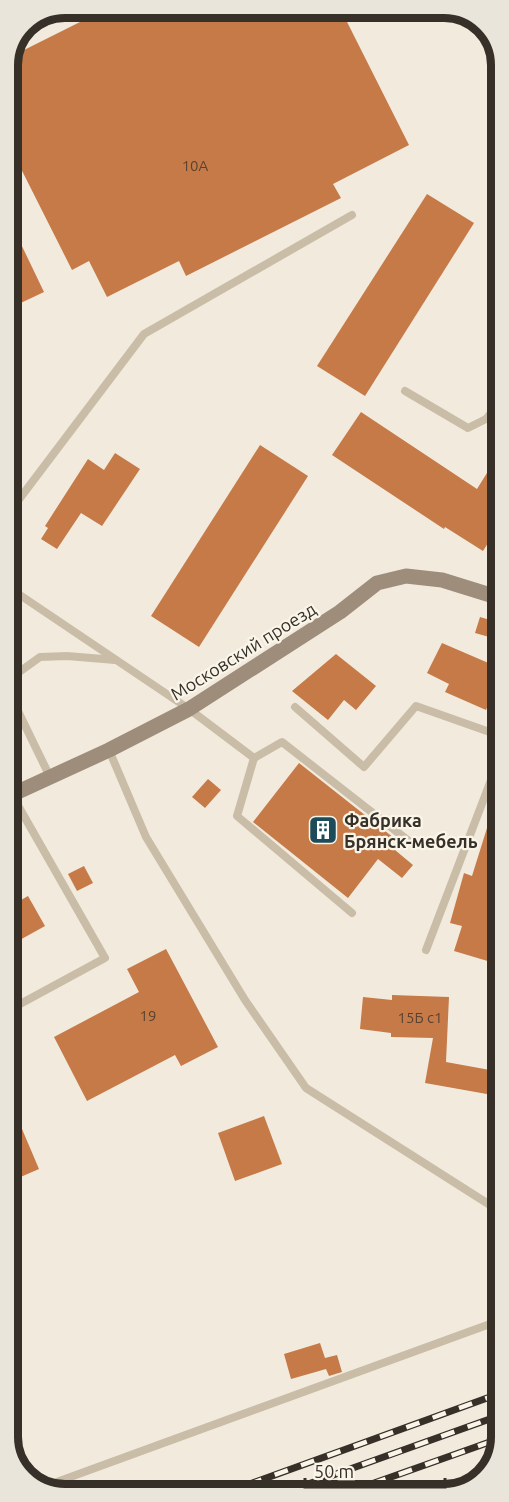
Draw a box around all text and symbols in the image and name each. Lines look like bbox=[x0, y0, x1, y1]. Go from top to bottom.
house number: 10А bbox=[182, 157, 209, 174]
street label: Московский проезд bbox=[167, 598, 320, 704]
place label: Фабрика Брянск-мебель bbox=[344, 810, 478, 851]
building icon: Фабрика Брянск-мебель bbox=[307, 814, 339, 846]
house number: 19 bbox=[140, 1007, 156, 1024]
house number: 15Б с1 bbox=[397, 1009, 443, 1026]
scale bar bbox=[305, 1451, 444, 1489]
text: 50 m bbox=[314, 1461, 354, 1481]

